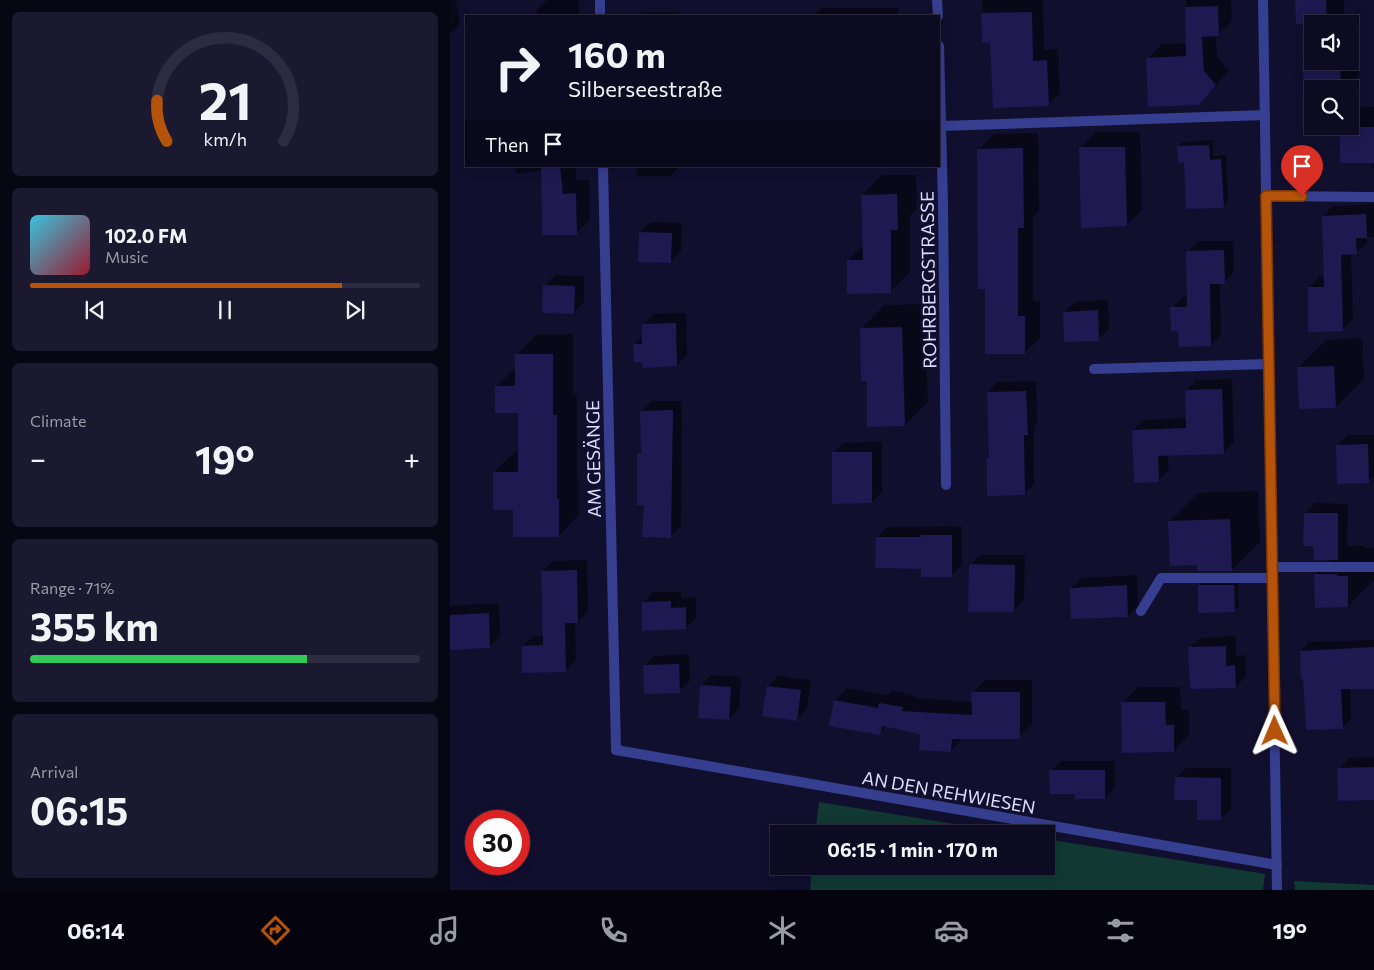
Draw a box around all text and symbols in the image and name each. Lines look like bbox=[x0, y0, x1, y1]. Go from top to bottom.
map controls bbox=[1304, 15, 1359, 135]
button: sound bbox=[1304, 15, 1359, 70]
text: 160 m bbox=[568, 32, 666, 75]
icon: right bbox=[485, 35, 550, 100]
text: 21 bbox=[198, 67, 252, 131]
text: Silberseestraße bbox=[568, 75, 722, 102]
button: search bbox=[1304, 80, 1359, 135]
text: km/h bbox=[203, 128, 247, 150]
icon: arrive bbox=[539, 130, 567, 158]
text: Then bbox=[485, 133, 529, 156]
pin bbox=[1281, 145, 1323, 196]
icon: arrive bbox=[1288, 152, 1316, 180]
street label: ROHRBERGSTRASSE bbox=[915, 191, 941, 369]
text: 102.0 FM bbox=[105, 224, 187, 247]
text: Music bbox=[105, 247, 149, 266]
icon: previous bbox=[81, 296, 109, 324]
icon: pause bbox=[211, 296, 239, 324]
icon: next bbox=[341, 296, 369, 324]
street label: AM GESÄNGE bbox=[581, 400, 605, 518]
text: Climate bbox=[30, 411, 86, 430]
text: 19° bbox=[195, 435, 255, 482]
text: − bbox=[30, 441, 46, 475]
text: + bbox=[404, 441, 420, 475]
text: Range · 71% bbox=[30, 578, 114, 597]
text: 355 km bbox=[30, 602, 159, 649]
position arrow bbox=[1248, 704, 1300, 756]
text: Arrival bbox=[30, 762, 78, 781]
street label: AN DEN REHWIESEN bbox=[861, 766, 1037, 818]
text: 06:15 bbox=[30, 786, 128, 833]
speed limit sign: 30 bbox=[465, 810, 530, 875]
text: 06:15 · 1 min · 170 m bbox=[827, 838, 998, 861]
icon: directions bbox=[258, 913, 293, 948]
icon: music bbox=[427, 913, 462, 948]
icon: phone bbox=[596, 913, 631, 948]
icon: climate bbox=[765, 913, 800, 948]
icon: car bbox=[934, 913, 969, 948]
icon: filters bbox=[1103, 913, 1138, 948]
text: 06:14 bbox=[67, 917, 124, 944]
text: 19° bbox=[1272, 917, 1307, 944]

